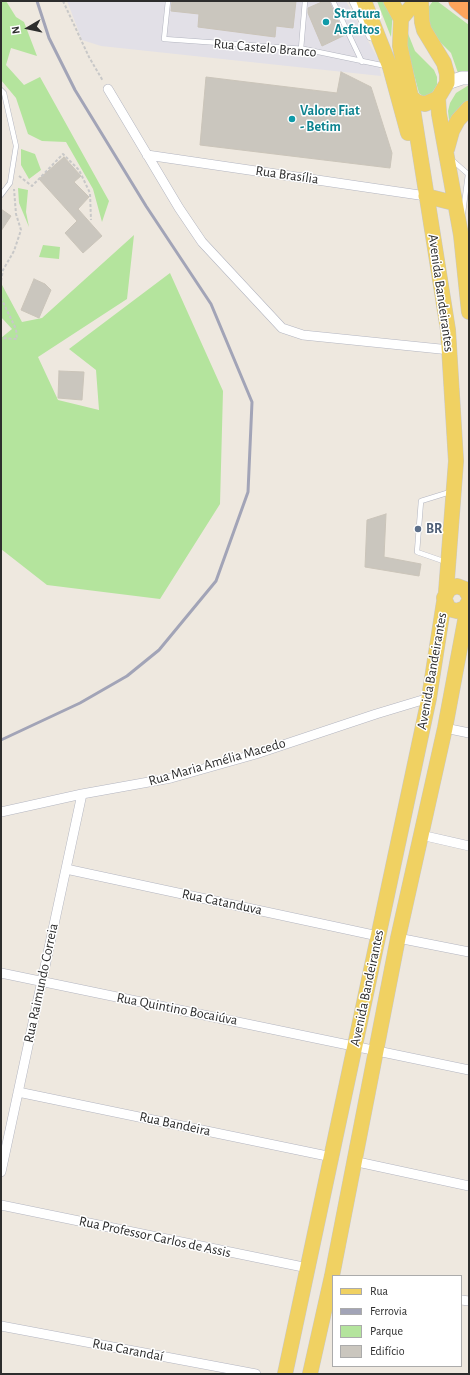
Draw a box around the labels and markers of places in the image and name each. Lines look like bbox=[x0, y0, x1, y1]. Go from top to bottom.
place label: Stratura Asfaltos bbox=[334, 6, 381, 38]
marker: Stratura Asfaltos bbox=[321, 17, 331, 27]
place label: Valore Fiat - Betim bbox=[300, 103, 360, 136]
marker: Valore Fiat - Betim bbox=[287, 114, 297, 124]
place label: BR bbox=[426, 521, 442, 537]
marker: BR bbox=[413, 524, 423, 534]

